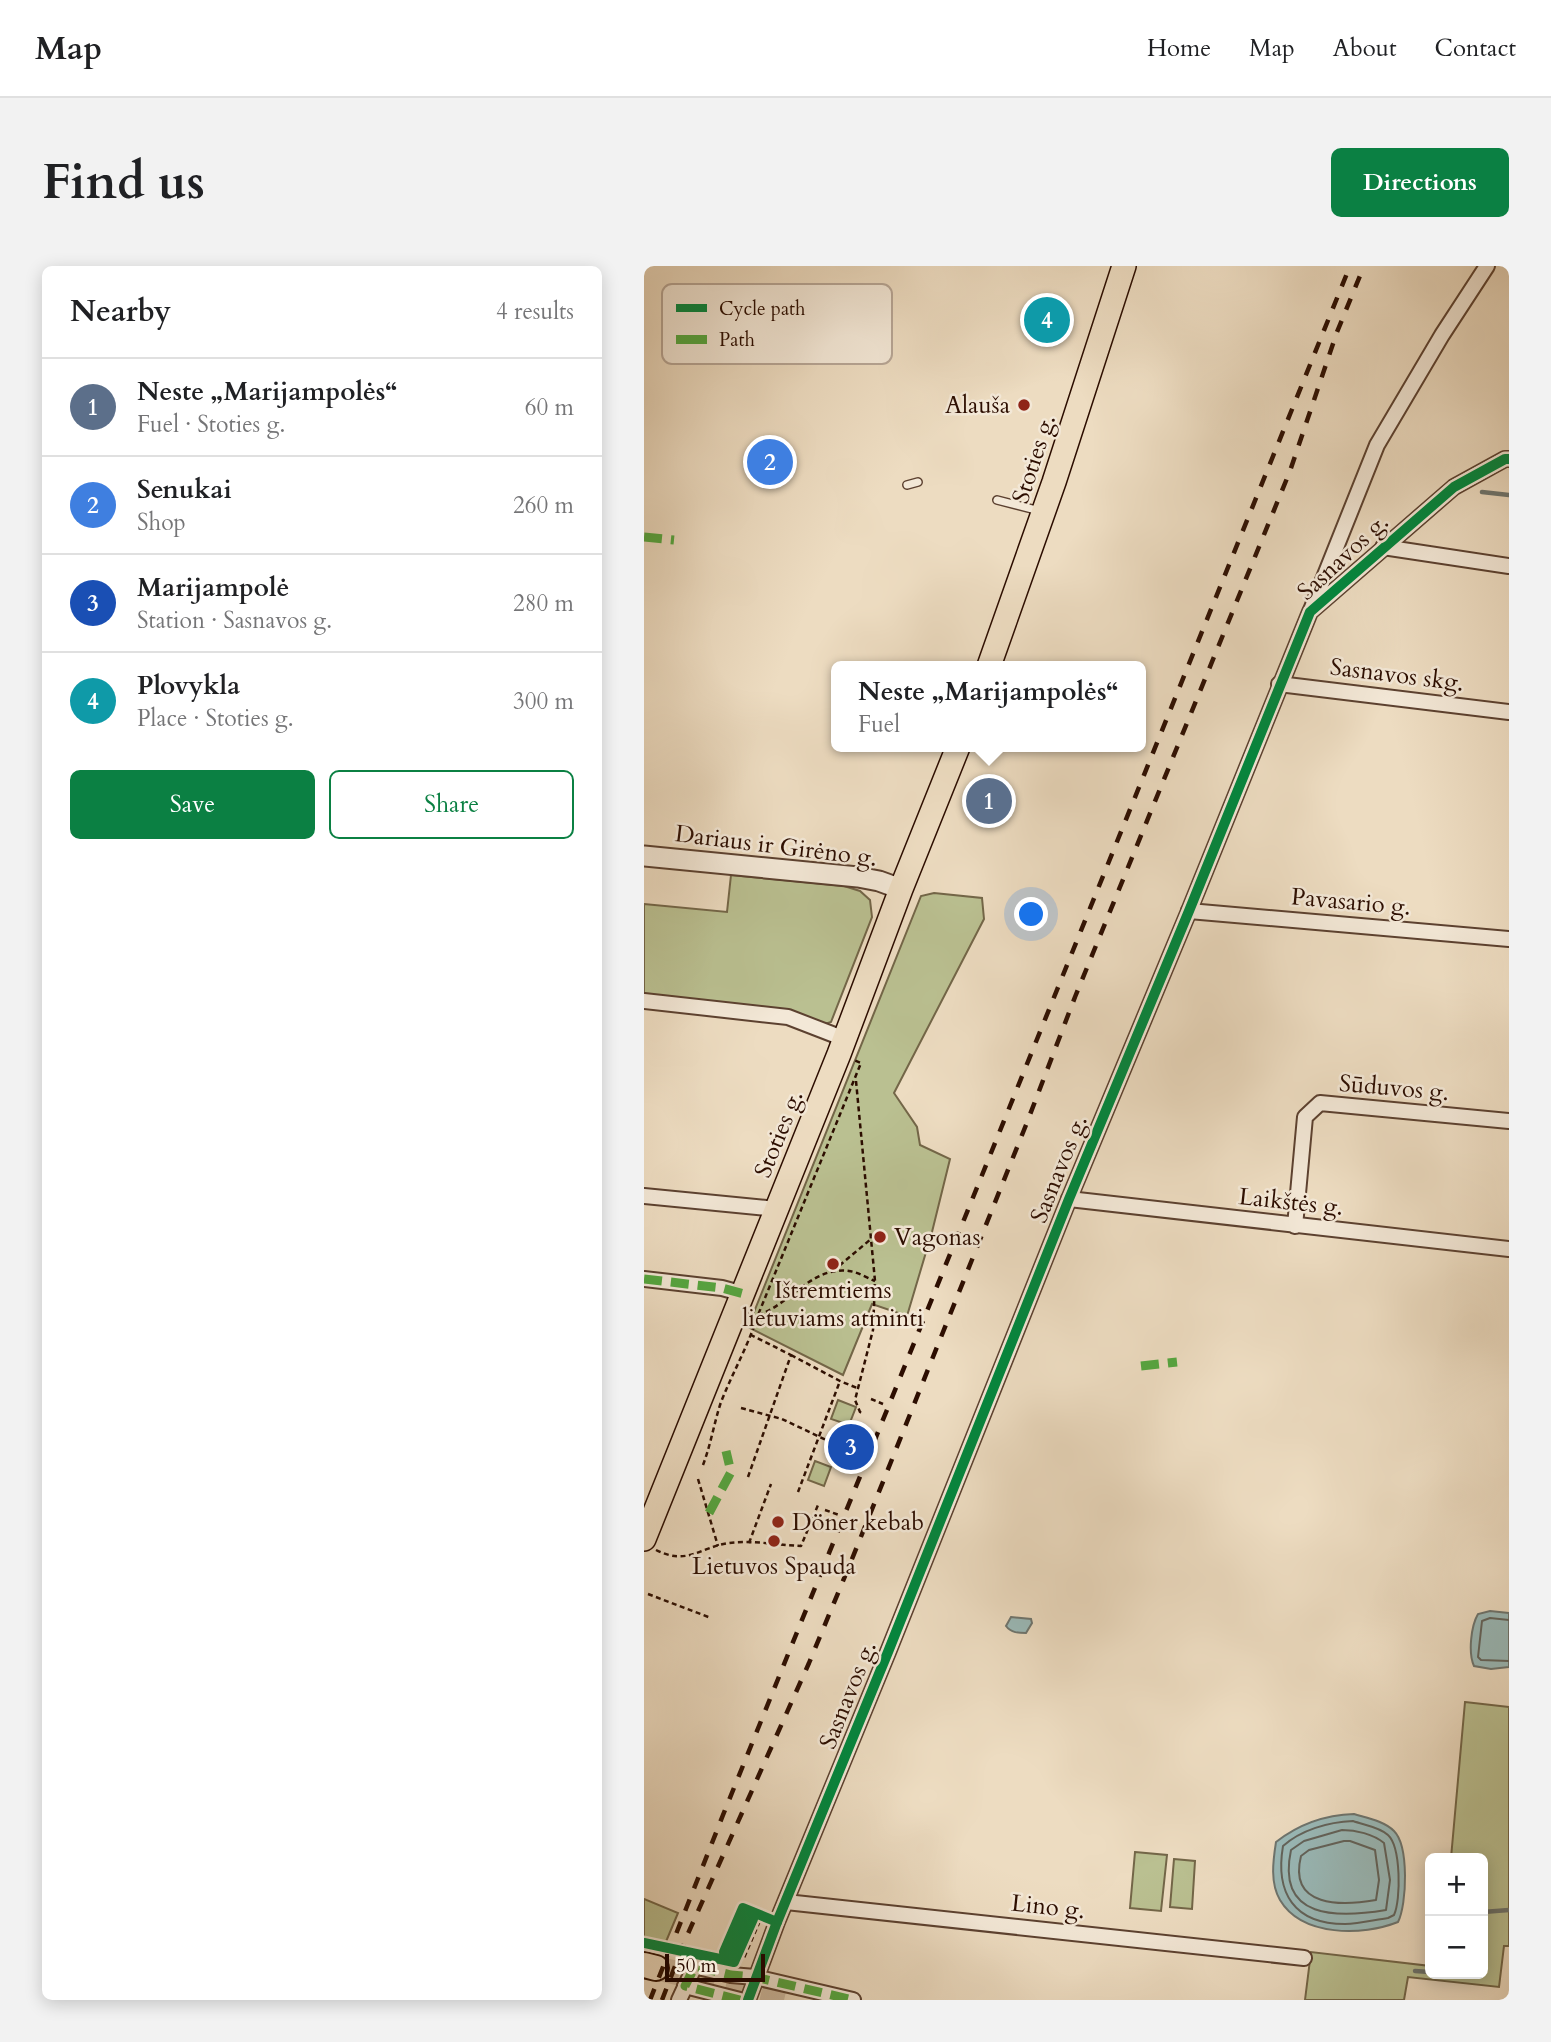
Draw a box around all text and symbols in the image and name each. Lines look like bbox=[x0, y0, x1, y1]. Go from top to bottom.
text: Map bbox=[35, 26, 102, 71]
text: Home bbox=[1147, 32, 1211, 65]
text: Map bbox=[1249, 32, 1295, 65]
text: About bbox=[1333, 32, 1397, 65]
text: Contact bbox=[1435, 32, 1516, 65]
button: Directions bbox=[1331, 148, 1509, 217]
text: Find us bbox=[42, 149, 205, 216]
legend bbox=[662, 284, 892, 364]
text: Nearby bbox=[70, 291, 171, 332]
pin: 4 bbox=[1024, 294, 1070, 346]
text: 4 results bbox=[496, 296, 574, 327]
text: Cycle path bbox=[719, 296, 806, 322]
text: Path bbox=[719, 327, 755, 353]
text: Neste „Marijampolės“ bbox=[137, 374, 398, 409]
place label: Alauša bbox=[945, 389, 1011, 422]
text: 1 bbox=[87, 392, 99, 423]
text: 60 m bbox=[525, 392, 574, 423]
marker: Alauša bbox=[1016, 397, 1032, 413]
text: Fuel · Stoties g. bbox=[137, 409, 285, 440]
street label: Stoties g. bbox=[1004, 410, 1064, 508]
pin: 2 bbox=[747, 436, 793, 488]
text: Senukai bbox=[137, 472, 232, 507]
text: 2 bbox=[87, 490, 99, 521]
text: 260 m bbox=[513, 490, 574, 521]
street label: Sasnavos g. bbox=[1290, 506, 1396, 608]
text: Shop bbox=[137, 507, 186, 538]
text: Marijampolė bbox=[137, 570, 289, 605]
text: 3 bbox=[87, 588, 99, 619]
text: 280 m bbox=[513, 588, 574, 619]
text: Station · Sasnavos g. bbox=[137, 605, 332, 636]
street label: Sasnavos skg. bbox=[1328, 650, 1466, 700]
popup bbox=[831, 661, 1146, 752]
text: Plovykla bbox=[137, 668, 240, 703]
text: Neste „Marijampolės“ bbox=[858, 674, 1119, 709]
text: 4 bbox=[87, 686, 99, 717]
text: 300 m bbox=[513, 686, 574, 717]
text: Place · Stoties g. bbox=[137, 703, 294, 734]
text: Fuel bbox=[858, 709, 900, 740]
button: Save bbox=[70, 770, 315, 839]
button: Share bbox=[329, 770, 574, 839]
pin: 1 bbox=[966, 775, 1012, 827]
street label: Dariaus ir Girėno g. bbox=[673, 817, 879, 875]
street label: Pavasario g. bbox=[1290, 880, 1412, 924]
your location bbox=[1014, 897, 1048, 931]
street label: Sūduvos g. bbox=[1338, 1067, 1450, 1109]
street label: Stoties g. bbox=[747, 1085, 811, 1183]
street label: Sasnavos g. bbox=[1022, 1110, 1096, 1228]
street label: Laikštės g. bbox=[1237, 1180, 1345, 1224]
place label: Vagonas bbox=[894, 1221, 980, 1254]
marker: Vagonas bbox=[872, 1229, 888, 1245]
marker: Ištremtiems lietuviams atminti bbox=[825, 1256, 841, 1272]
place label: Ištremtiems lietuviams atminti bbox=[742, 1274, 924, 1335]
pin: 3 bbox=[828, 1421, 874, 1473]
place label: Döner kebab bbox=[792, 1506, 924, 1539]
marker: Döner kebab bbox=[770, 1514, 786, 1530]
marker: Lietuvos Spauda bbox=[766, 1533, 782, 1549]
place label: Lietuvos Spauda bbox=[692, 1550, 857, 1583]
street label: Sasnavos g. bbox=[811, 1636, 885, 1754]
map controls bbox=[1425, 1853, 1488, 1979]
button: + bbox=[1425, 1853, 1488, 1916]
street label: Lino g. bbox=[1010, 1887, 1086, 1927]
button: − bbox=[1425, 1916, 1488, 1979]
scale bar bbox=[665, 1951, 765, 1983]
text: 50 m bbox=[676, 1953, 717, 1979]

